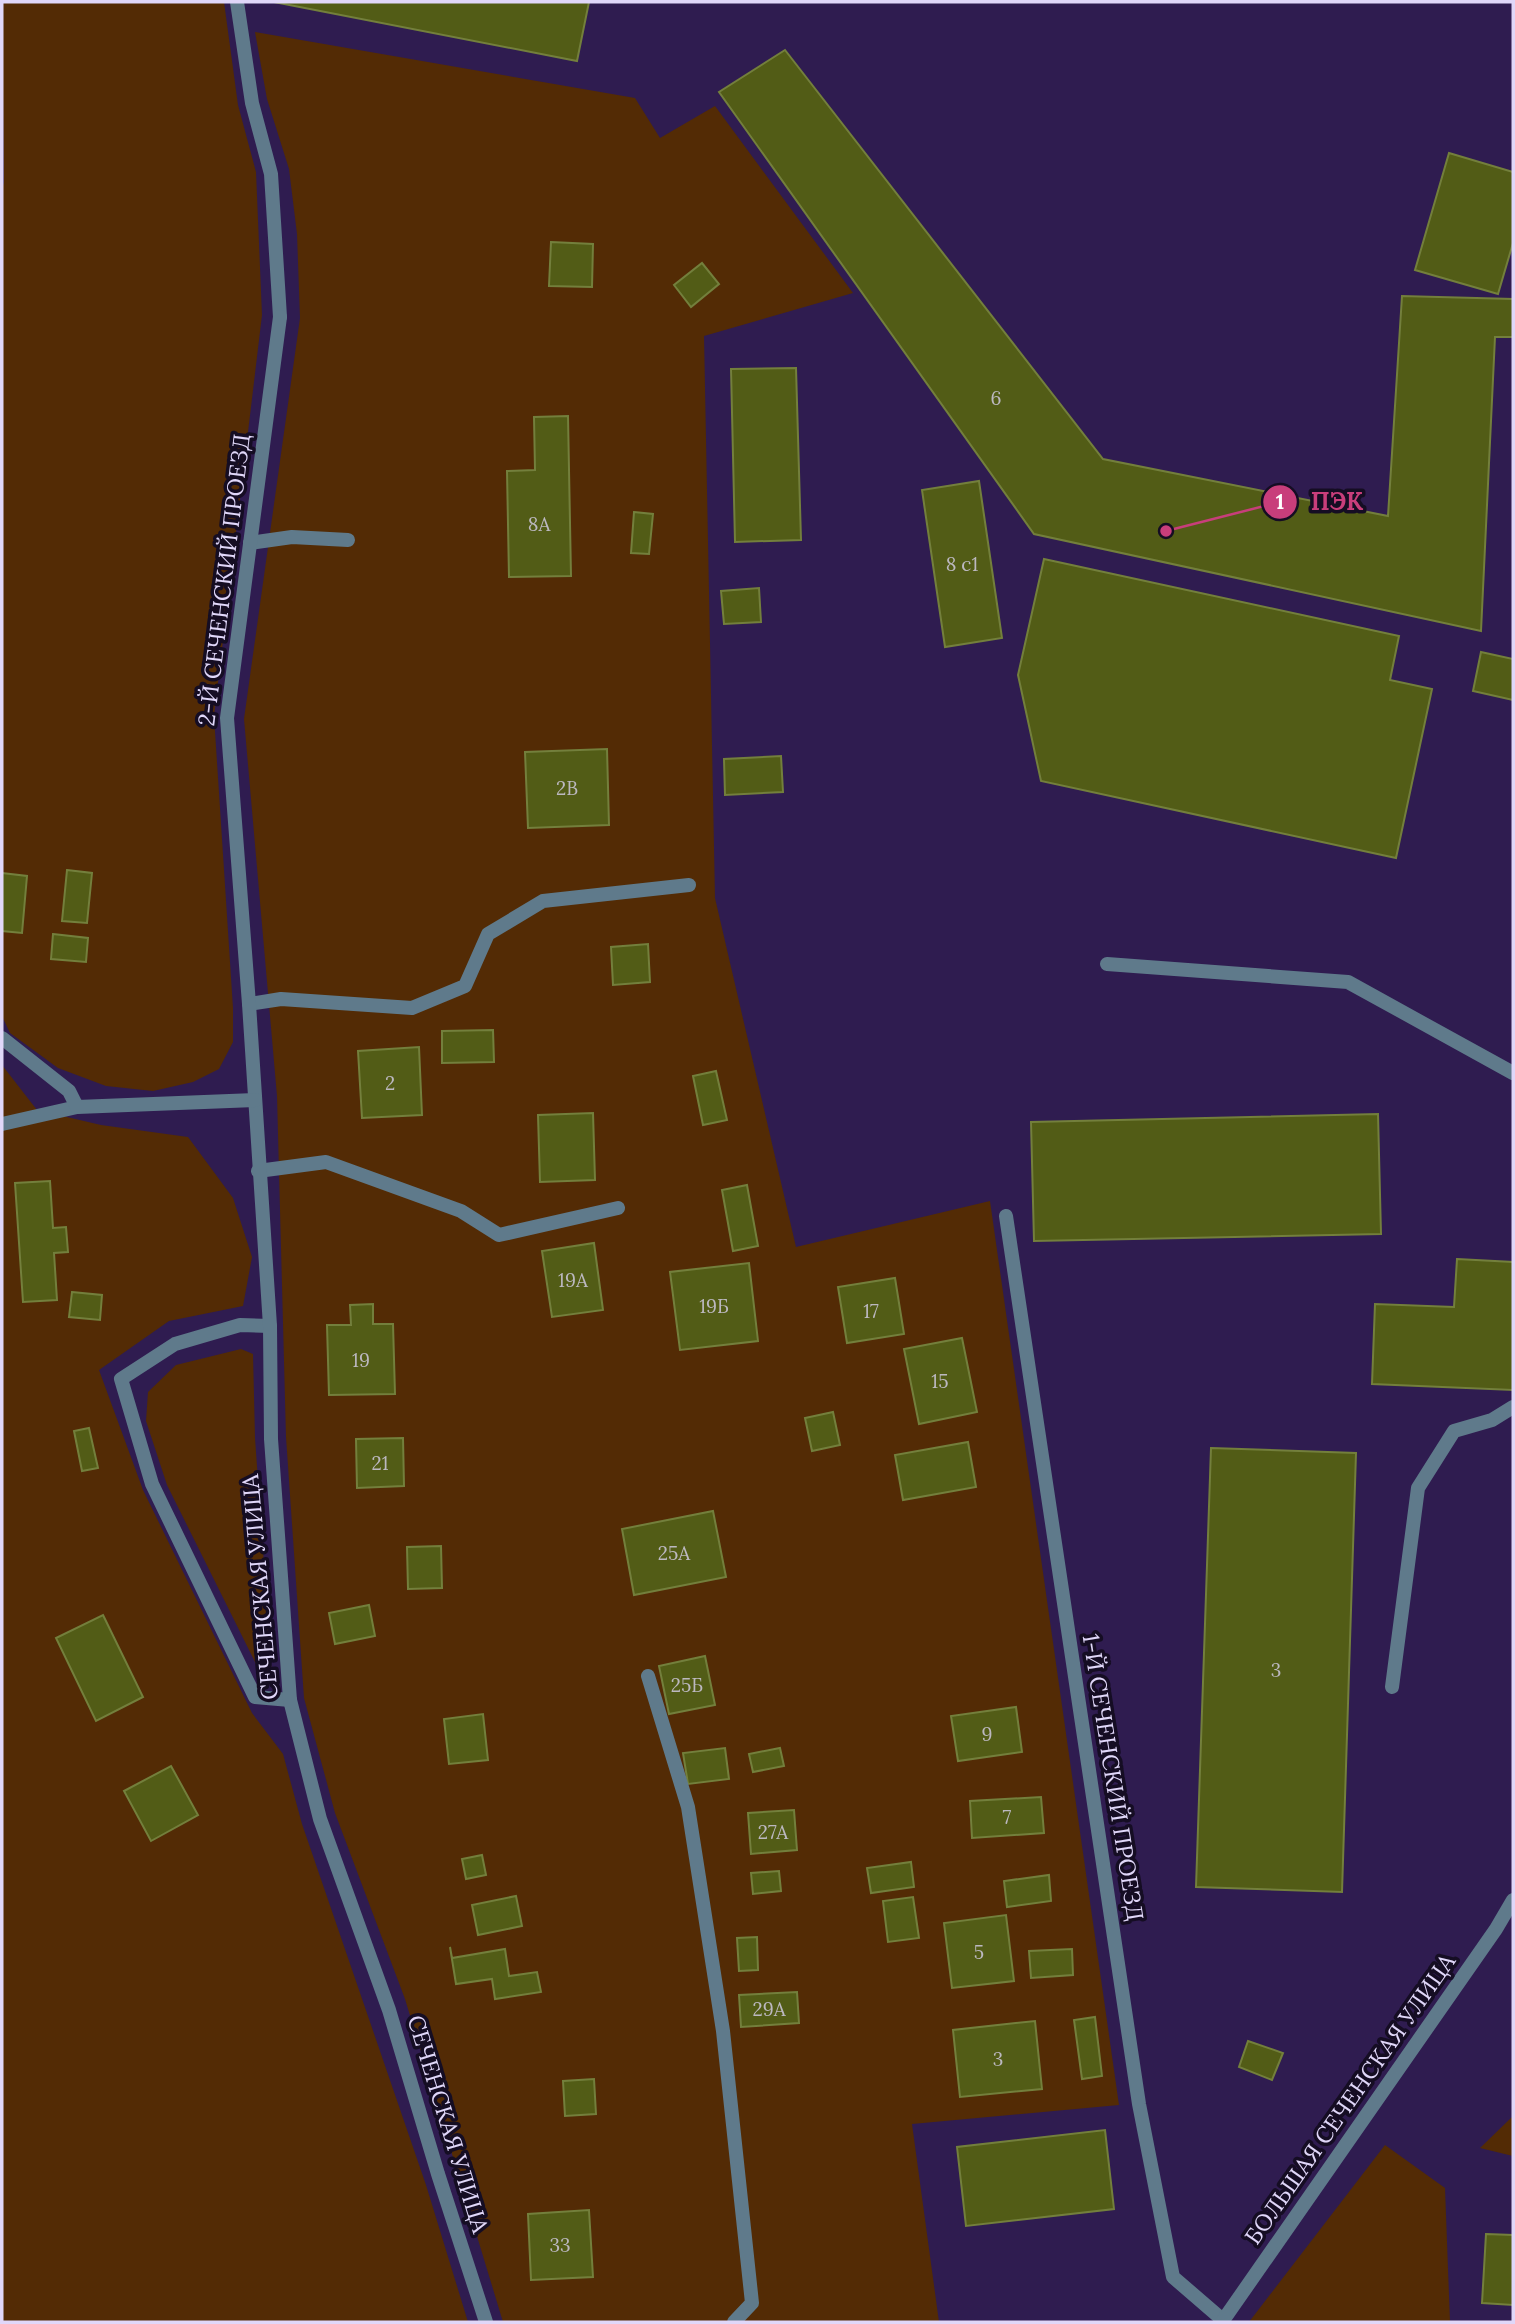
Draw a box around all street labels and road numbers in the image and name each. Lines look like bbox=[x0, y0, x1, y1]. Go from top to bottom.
street label: 2-Й СЕЧЕНСКИЙ ПРОЕЗД bbox=[191, 432, 256, 727]
street label: СЕЧЕНСКАЯ УЛИЦА bbox=[235, 1472, 284, 1701]
street label: 1-Й СЕЧЕНСКИЙ ПРОЕЗД bbox=[1077, 1632, 1150, 1922]
street label: БОЛЬШАЯ СЕЧЕНСКАЯ УЛИЦА bbox=[1238, 1947, 1462, 2250]
street label: СЕЧЕНСКАЯ УЛИЦА bbox=[402, 2011, 496, 2237]

